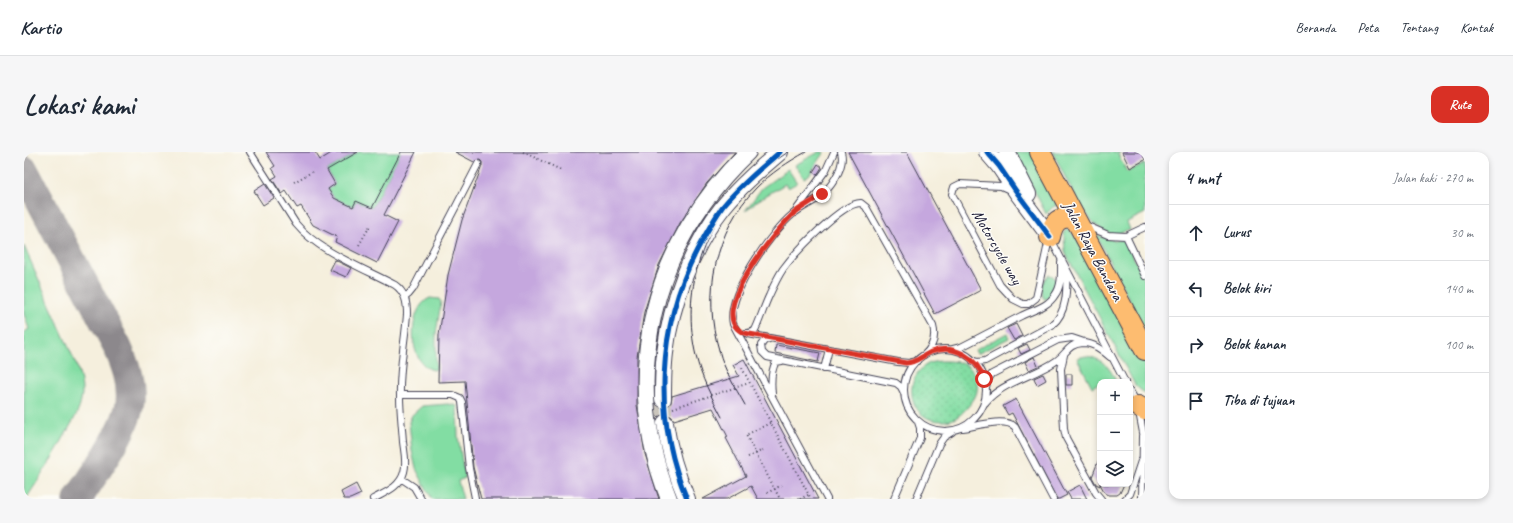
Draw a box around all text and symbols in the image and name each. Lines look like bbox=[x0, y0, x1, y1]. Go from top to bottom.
text: Kartio bbox=[20, 16, 61, 40]
text: Beranda bbox=[1296, 19, 1336, 36]
text: Peta bbox=[1358, 19, 1379, 36]
text: Tentang bbox=[1401, 19, 1438, 36]
text: Kontak bbox=[1460, 19, 1493, 36]
button: Rute bbox=[1431, 86, 1489, 123]
text: Lokasi kami bbox=[24, 87, 134, 122]
text: 4 mnt bbox=[1185, 168, 1220, 189]
text: Jalan kaki · 270 m bbox=[1393, 170, 1473, 186]
route end bbox=[813, 185, 831, 203]
street label: Jalan Raya Bandara bbox=[1058, 197, 1128, 305]
street label: Motorcycle way bbox=[967, 206, 1027, 289]
icon: ahead bbox=[1185, 222, 1207, 244]
text: Lurus bbox=[1223, 223, 1251, 242]
text: 30 m bbox=[1451, 225, 1473, 241]
icon: left bbox=[1185, 278, 1207, 300]
text: Belok kiri bbox=[1223, 279, 1270, 298]
text: 140 m bbox=[1445, 281, 1473, 297]
icon: right bbox=[1185, 334, 1207, 356]
text: Belok kanan bbox=[1223, 335, 1286, 354]
text: 100 m bbox=[1445, 337, 1473, 353]
route start bbox=[975, 370, 993, 388]
map controls bbox=[1097, 379, 1133, 487]
button: + bbox=[1097, 379, 1133, 415]
icon: arrive bbox=[1185, 390, 1207, 412]
text: Tiba di tujuan bbox=[1223, 391, 1294, 410]
button: − bbox=[1097, 415, 1133, 451]
button: layers bbox=[1097, 451, 1133, 487]

